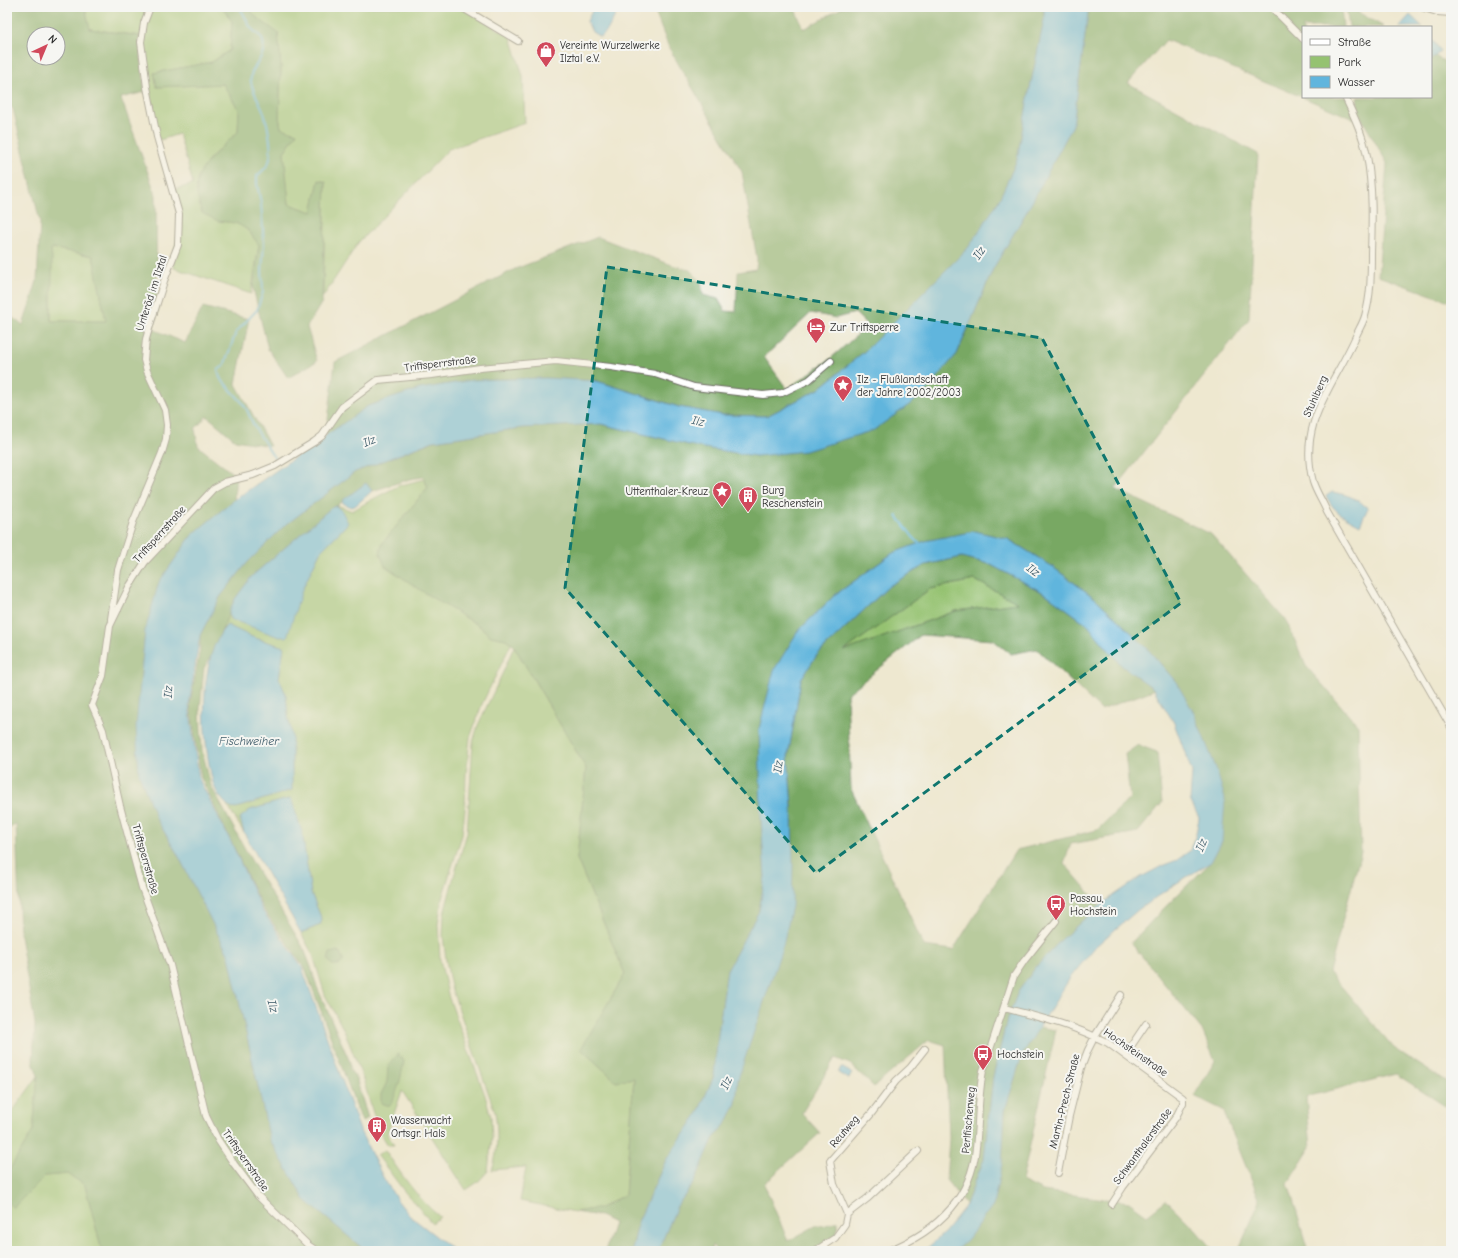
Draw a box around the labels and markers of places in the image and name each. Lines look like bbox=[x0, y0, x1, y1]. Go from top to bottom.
place label: Vereinte Wurzelwerke Ilztal e.V. bbox=[560, 39, 660, 65]
shop icon: Vereinte Wurzelwerke Ilztal e.V. bbox=[535, 40, 557, 68]
hotel icon: Zur Triftsperre bbox=[805, 316, 827, 344]
place label: Zur Triftsperre bbox=[830, 321, 899, 334]
place label: Ilz - Flußlandschaft der Jahre 2002/2003 bbox=[857, 373, 961, 399]
place icon: Ilz - Flußlandschaft der Jahre 2002/2003 bbox=[832, 374, 854, 402]
place icon: Uttenthaler-Kreuz bbox=[711, 480, 733, 508]
place label: Burg Reschenstein bbox=[762, 484, 823, 510]
place label: Uttenthaler-Kreuz bbox=[626, 485, 708, 498]
building icon: Burg Reschenstein bbox=[737, 485, 759, 513]
place label: Passau, Hochstein bbox=[1070, 892, 1116, 918]
bus stop icon: Passau, Hochstein bbox=[1045, 893, 1067, 921]
bus stop icon: Hochstein bbox=[972, 1043, 994, 1071]
place label: Hochstein bbox=[997, 1048, 1043, 1061]
place label: Wasserwacht Ortsgr. Hals bbox=[391, 1114, 452, 1140]
building icon: Wasserwacht Ortsgr. Hals bbox=[366, 1115, 388, 1143]

